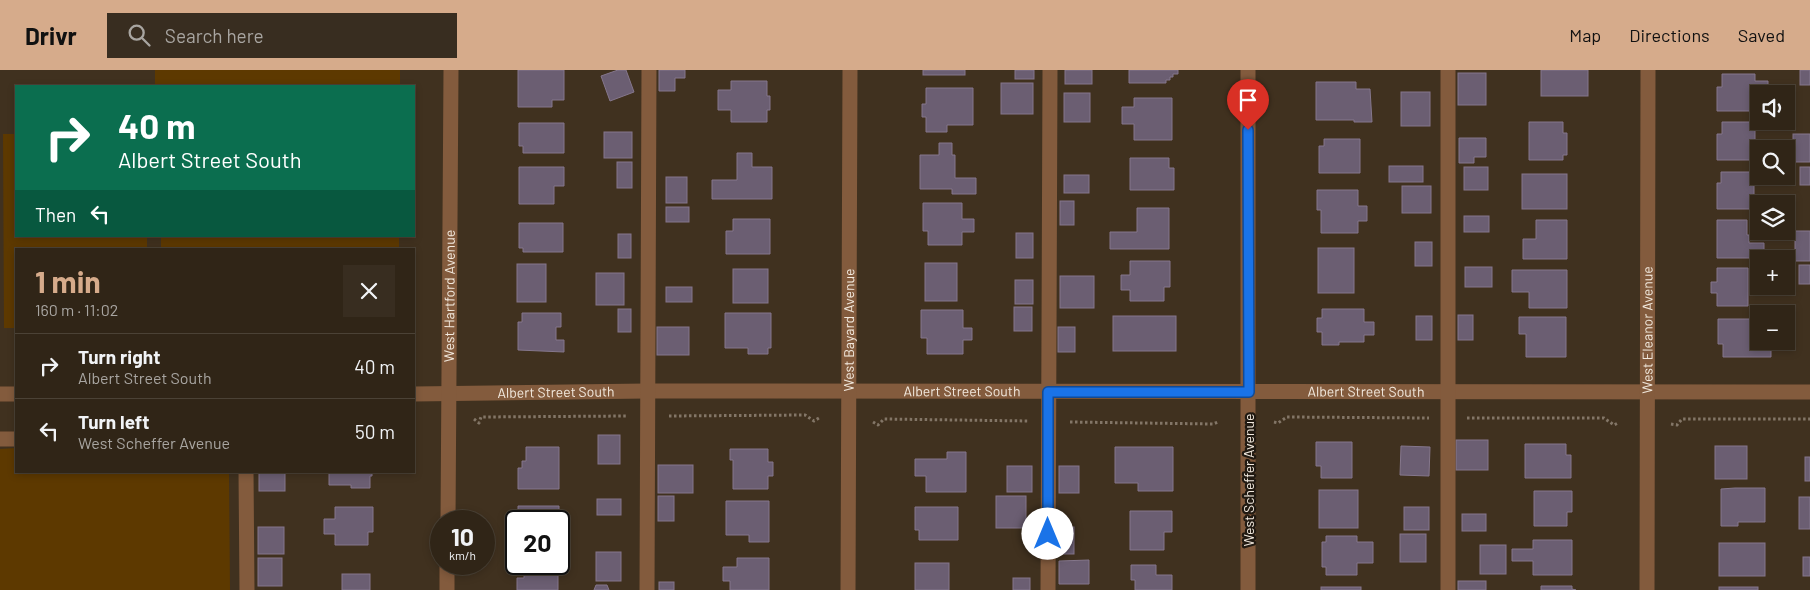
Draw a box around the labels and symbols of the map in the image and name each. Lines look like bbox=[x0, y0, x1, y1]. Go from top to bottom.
pin bbox=[1227, 79, 1269, 130]
street label: West Hartford Avenue bbox=[440, 230, 458, 362]
street label: West Eleanor Avenue bbox=[1638, 266, 1656, 394]
street label: West Bayard Avenue bbox=[840, 269, 857, 391]
street label: Albert Street South bbox=[497, 382, 615, 401]
street label: Albert Street South bbox=[903, 382, 1021, 399]
street label: Albert Street South bbox=[1307, 383, 1425, 400]
street label: West Scheffer Avenue bbox=[1240, 414, 1257, 547]
position arrow bbox=[1021, 507, 1073, 559]
speed limit sign: 20 bbox=[505, 510, 570, 575]

